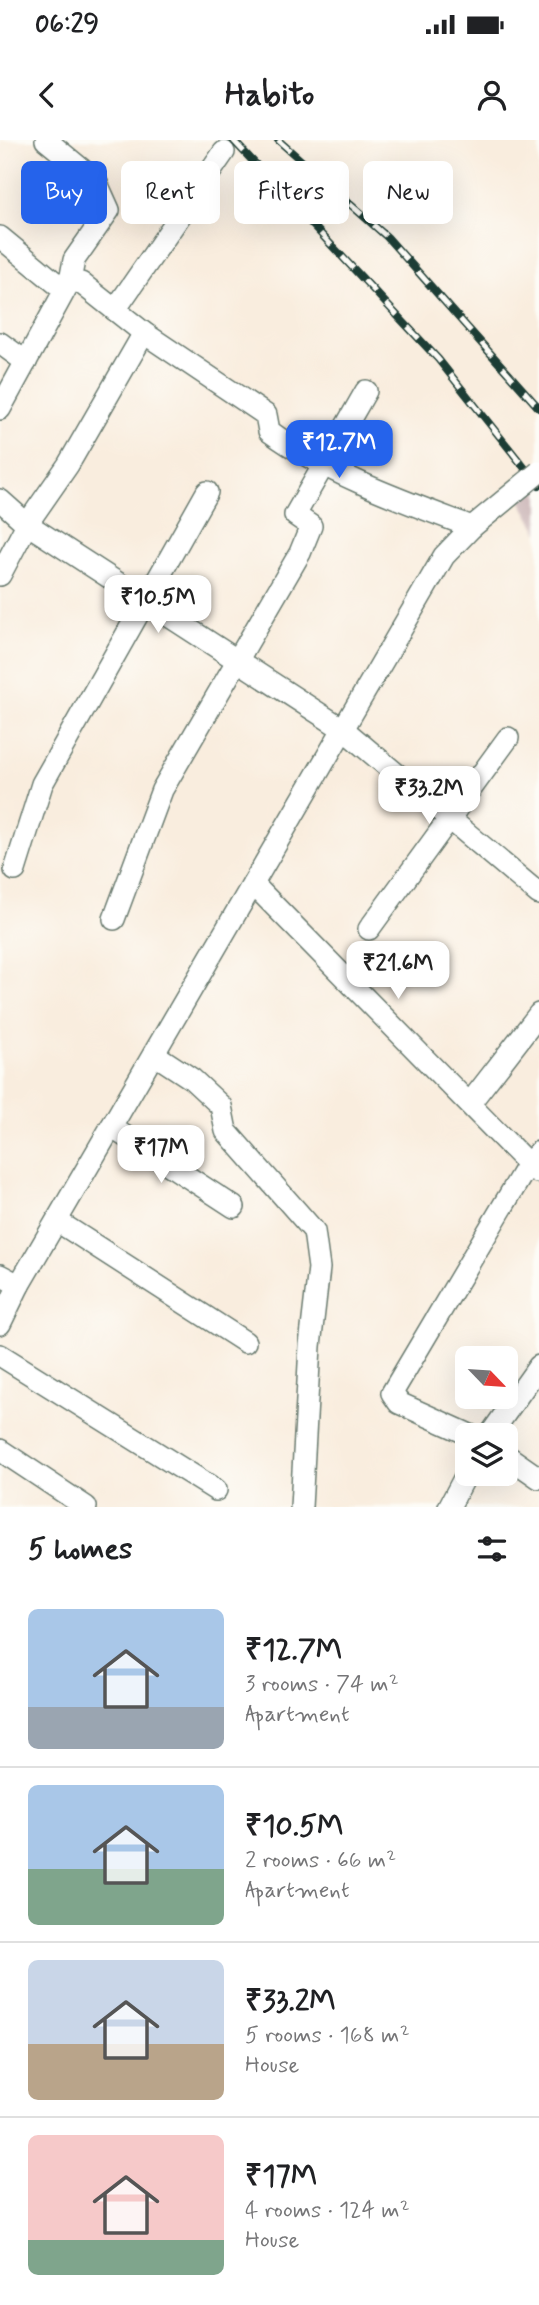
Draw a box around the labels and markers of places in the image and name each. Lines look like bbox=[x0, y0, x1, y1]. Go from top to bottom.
pin: ₹12.7M bbox=[282, 420, 396, 480]
pin: ₹10.5M bbox=[101, 575, 215, 635]
pin: ₹33.2M bbox=[372, 766, 486, 826]
pin: ₹21.6M bbox=[341, 942, 455, 1001]
pin: ₹17M bbox=[120, 1126, 202, 1185]

